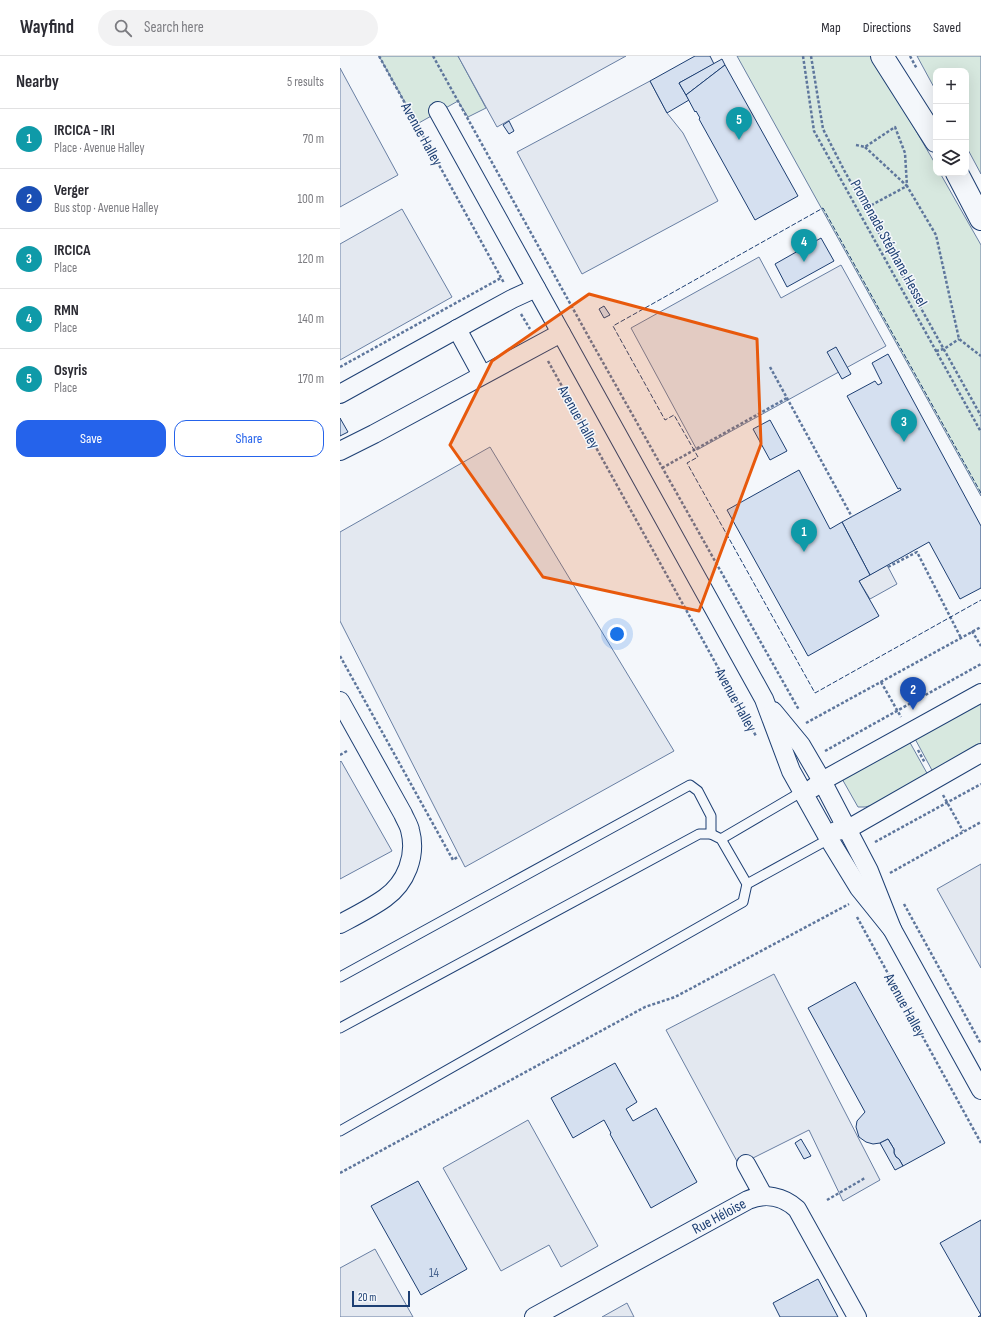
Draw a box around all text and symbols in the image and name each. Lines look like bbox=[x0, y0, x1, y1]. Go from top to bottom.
search box bbox=[98, 10, 378, 46]
text: Wayfind bbox=[20, 16, 74, 39]
icon: search bbox=[112, 17, 134, 39]
text: Search here bbox=[144, 18, 204, 37]
text: Map bbox=[821, 19, 841, 36]
text: Directions bbox=[863, 19, 911, 36]
text: Saved bbox=[933, 19, 961, 36]
map controls bbox=[933, 68, 969, 176]
button: + bbox=[933, 68, 969, 104]
text: Nearby bbox=[16, 72, 59, 92]
text: 5 results bbox=[287, 74, 324, 90]
street label: Avenue Halley bbox=[396, 98, 447, 170]
button: − bbox=[933, 104, 969, 140]
pin: 5 bbox=[726, 107, 752, 140]
text: IRCICA - IRI bbox=[54, 121, 115, 140]
text: 1 bbox=[26, 131, 32, 147]
text: 70 m bbox=[303, 131, 324, 147]
text: Place · Avenue Halley bbox=[54, 140, 144, 156]
button: layers bbox=[933, 140, 969, 176]
street label: Promenade Stéphane Hessel bbox=[846, 176, 931, 310]
text: Verger bbox=[54, 181, 89, 200]
text: 2 bbox=[26, 191, 32, 207]
text: 100 m bbox=[297, 191, 324, 207]
text: Bus stop · Avenue Halley bbox=[54, 200, 158, 216]
pin: 4 bbox=[791, 229, 817, 262]
text: IRCICA bbox=[54, 241, 90, 260]
text: 3 bbox=[26, 251, 32, 267]
text: 120 m bbox=[298, 251, 324, 267]
text: Place bbox=[54, 260, 77, 276]
text: RMN bbox=[54, 301, 79, 320]
text: 4 bbox=[26, 311, 32, 327]
text: 140 m bbox=[298, 311, 324, 327]
text: Place bbox=[54, 320, 77, 336]
text: Osyris bbox=[54, 361, 87, 380]
text: 5 bbox=[26, 371, 32, 387]
text: 170 m bbox=[298, 371, 324, 387]
text: Place bbox=[54, 380, 77, 396]
street label: Avenue Halley bbox=[553, 381, 604, 453]
pin: 3 bbox=[891, 409, 917, 442]
button: Save bbox=[16, 420, 166, 457]
button: Share bbox=[174, 420, 324, 457]
pin: 1 bbox=[791, 519, 817, 552]
your location bbox=[607, 624, 627, 644]
street label: Avenue Halley bbox=[710, 664, 761, 736]
pin: 2 bbox=[900, 677, 926, 710]
street label: Avenue Halley bbox=[879, 969, 930, 1041]
street label: Rue Héloise bbox=[689, 1194, 750, 1239]
house number: 14 bbox=[429, 1265, 440, 1281]
scale bar bbox=[352, 1289, 410, 1308]
text: 20 m bbox=[358, 1291, 376, 1304]

